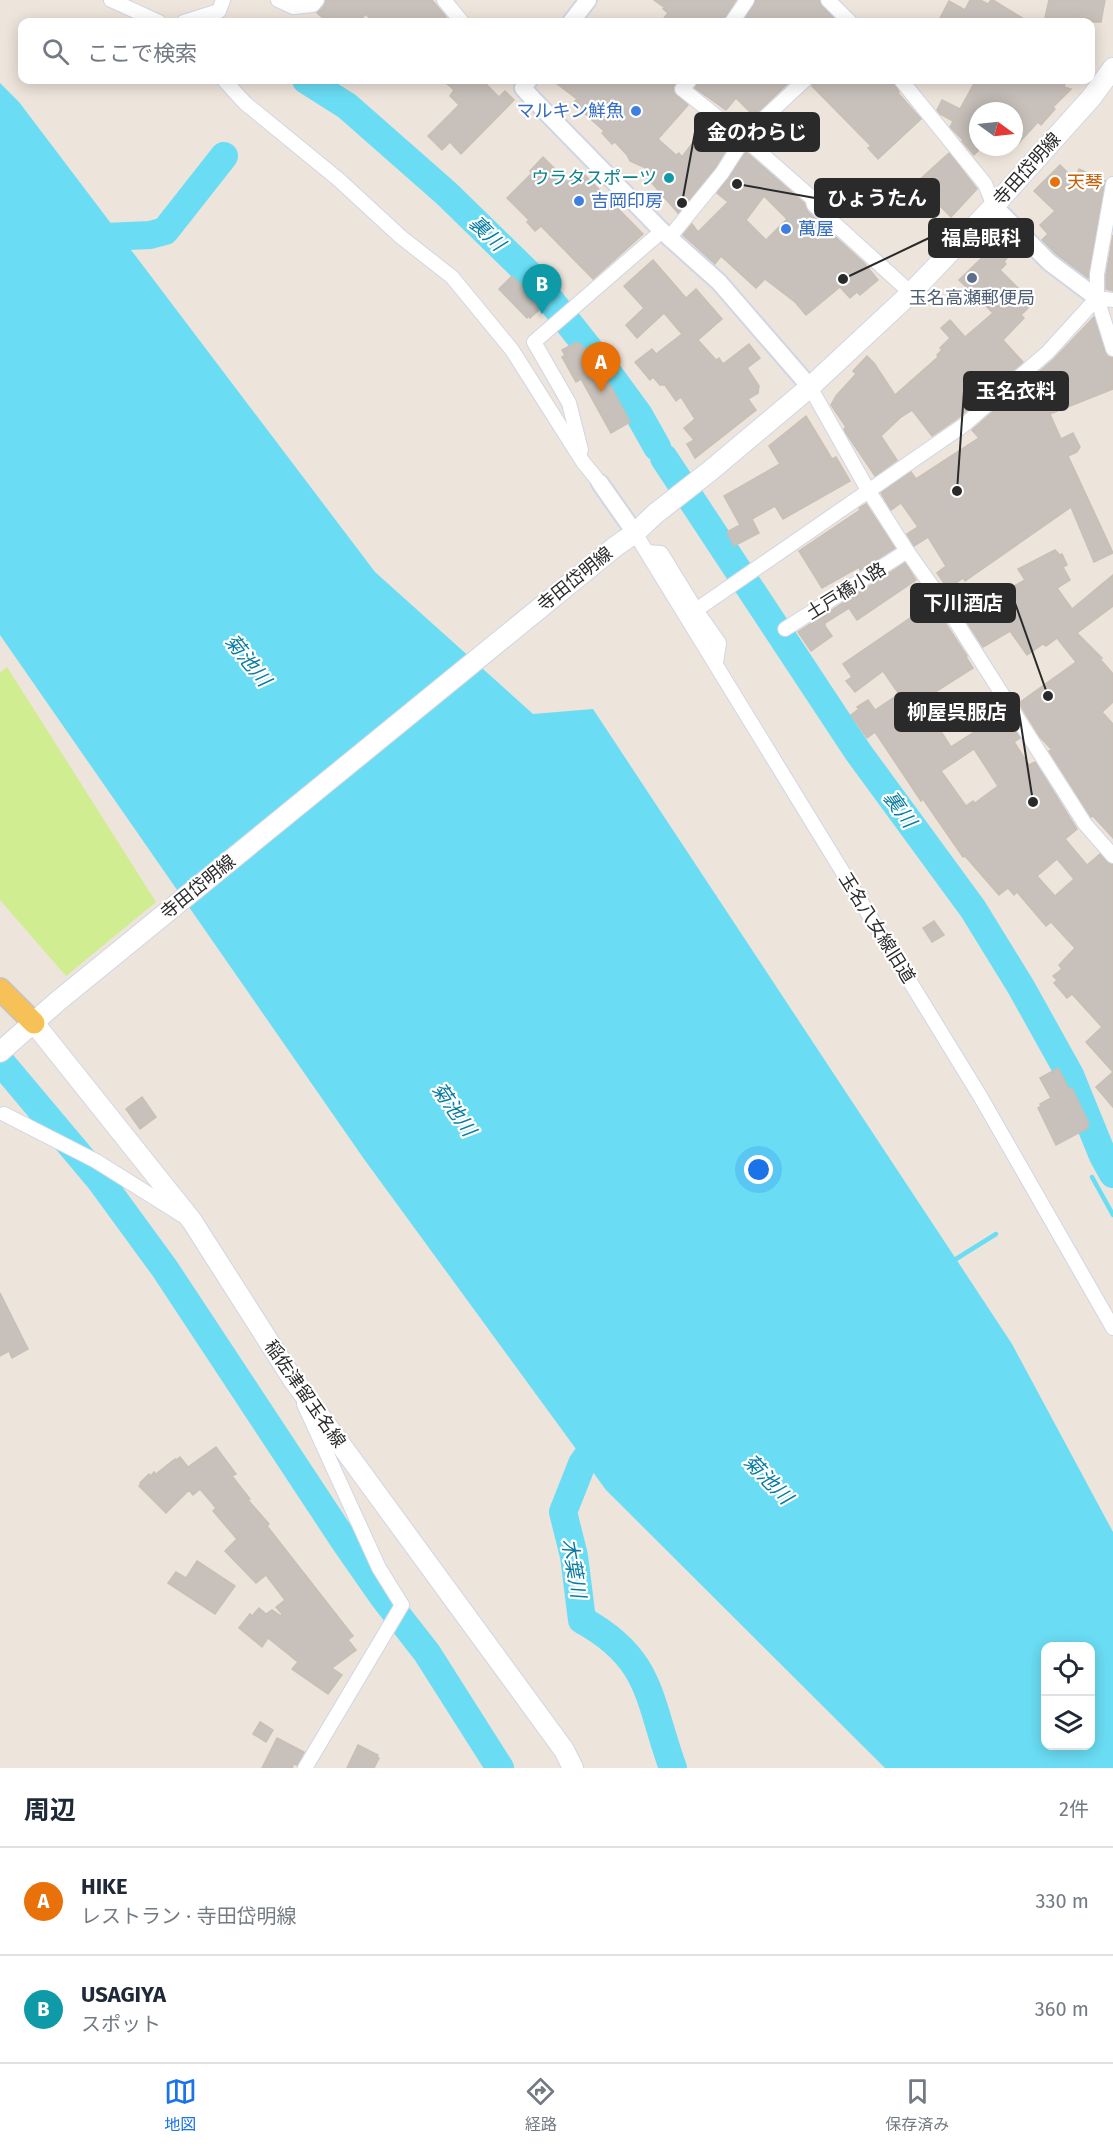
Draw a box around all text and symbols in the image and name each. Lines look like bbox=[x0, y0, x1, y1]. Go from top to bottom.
search box bbox=[18, 18, 1095, 84]
icon: search bbox=[39, 35, 72, 68]
text: ここで検索 bbox=[87, 40, 197, 67]
place label: マルキン鮮魚 bbox=[517, 100, 624, 122]
north arrow bbox=[969, 102, 1023, 156]
marker: マルキン鮮魚 bbox=[629, 104, 643, 118]
callout: 金のわらじ bbox=[695, 113, 819, 151]
text: 金のわらじ bbox=[707, 120, 807, 144]
street label: 寺田岱明線 bbox=[989, 128, 1065, 210]
place label: ウラタスポーツ bbox=[531, 167, 657, 189]
marker: ウラタスポーツ bbox=[662, 171, 676, 185]
place label: 天琴 bbox=[1067, 171, 1103, 193]
marker: 天琴 bbox=[1048, 175, 1062, 189]
callout: ひょうたん bbox=[815, 179, 939, 217]
text: ひょうたん bbox=[827, 186, 927, 210]
place label: 吉岡印房 bbox=[591, 190, 663, 212]
marker: 吉岡印房 bbox=[572, 194, 586, 208]
water label: 裏川 bbox=[464, 210, 511, 257]
place label: 萬屋 bbox=[798, 218, 834, 240]
callout: 福島眼科 bbox=[929, 219, 1033, 257]
marker: 萬屋 bbox=[779, 222, 793, 236]
text: 福島眼科 bbox=[941, 226, 1021, 250]
pin: B bbox=[522, 264, 562, 314]
marker: 玉名高瀬郵便局 bbox=[965, 271, 979, 285]
place label: 玉名高瀬郵便局 bbox=[909, 287, 1035, 309]
pin: A bbox=[582, 342, 620, 392]
callout: 玉名衣料 bbox=[964, 372, 1068, 410]
text: 玉名衣料 bbox=[976, 379, 1056, 403]
street label: 寺田岱明線 bbox=[533, 542, 617, 616]
street label: 土戸橋小路 bbox=[802, 558, 890, 624]
callout: 下川酒店 bbox=[911, 584, 1015, 622]
text: 下川酒店 bbox=[923, 591, 1003, 615]
water label: 菊池川 bbox=[220, 629, 277, 692]
callout: 柳屋呉服店 bbox=[895, 693, 1019, 731]
text: 柳屋呉服店 bbox=[907, 700, 1007, 724]
water label: 裏川 bbox=[879, 786, 923, 834]
street label: 寺田岱明線 bbox=[156, 850, 240, 924]
street label: 玉名八女線旧道 bbox=[834, 869, 920, 987]
water label: 菊池川 bbox=[427, 1078, 482, 1142]
your location bbox=[744, 1155, 773, 1184]
street label: 稲佐津留玉名線 bbox=[260, 1336, 350, 1452]
water label: 菊池川 bbox=[739, 1449, 799, 1510]
water label: 木葉川 bbox=[557, 1536, 591, 1602]
map controls bbox=[1041, 1642, 1095, 1750]
button: locate bbox=[1041, 1642, 1095, 1696]
button: layers bbox=[1041, 1696, 1095, 1750]
text: 周辺 bbox=[24, 1795, 76, 1826]
text: 2件 bbox=[1059, 1797, 1089, 1821]
text: HIKE bbox=[81, 1873, 128, 1900]
text: A bbox=[38, 1889, 49, 1913]
text: 330 m bbox=[1035, 1889, 1089, 1913]
text: レストラン · 寺田岱明線 bbox=[81, 1904, 296, 1928]
text: USAGIYA bbox=[81, 1981, 166, 2008]
text: B bbox=[37, 1997, 50, 2021]
text: 360 m bbox=[1035, 1997, 1089, 2021]
text: スポット bbox=[81, 2012, 161, 2036]
tab: 地図 bbox=[164, 2075, 197, 2135]
tab: 経路 bbox=[524, 2075, 557, 2135]
tab: 保存済み bbox=[885, 2075, 949, 2135]

